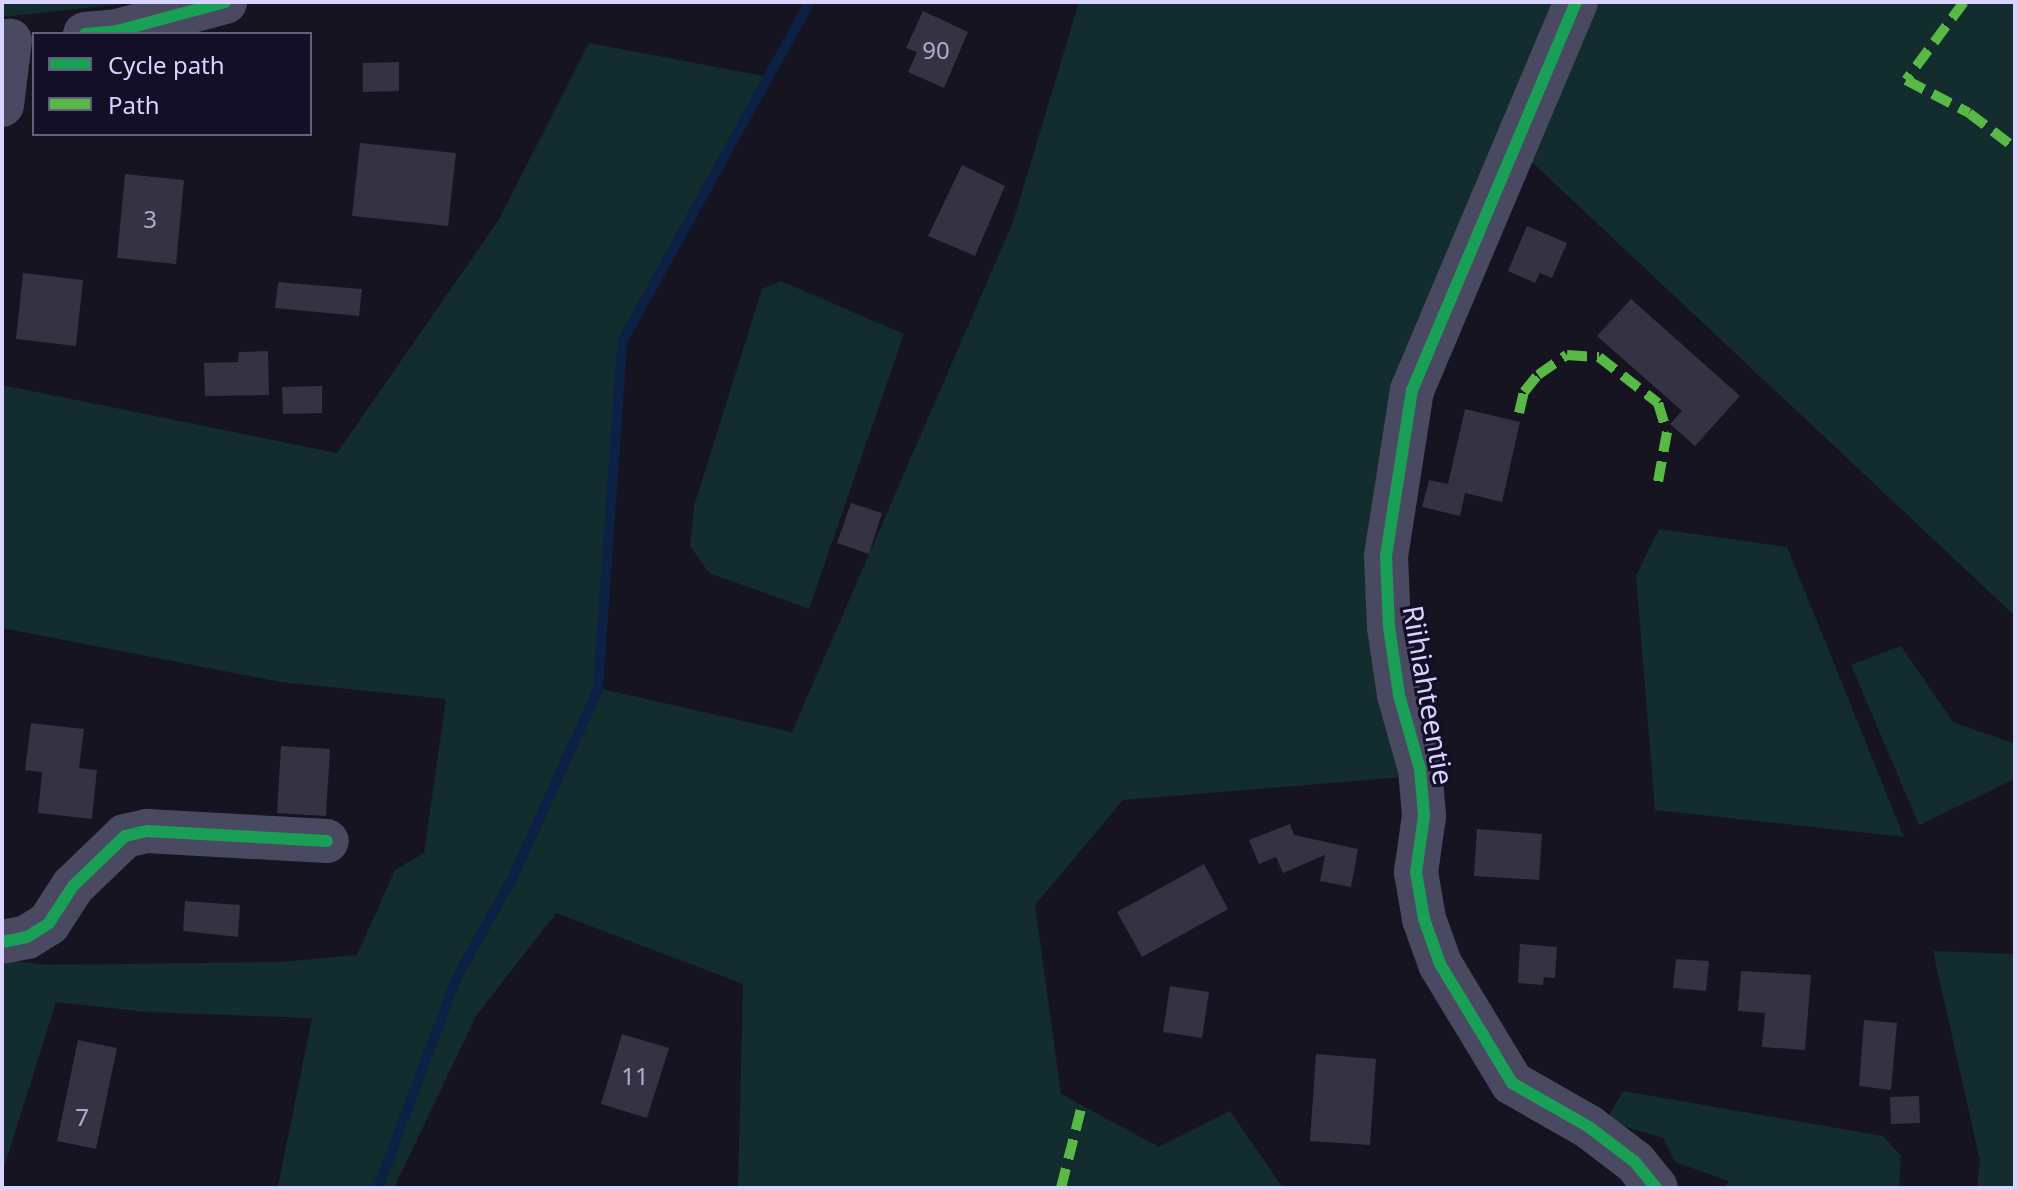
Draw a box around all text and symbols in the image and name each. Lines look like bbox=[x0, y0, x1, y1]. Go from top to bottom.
legend bbox=[32, 32, 312, 136]
house number: 90 bbox=[922, 36, 950, 64]
text: Cycle path bbox=[108, 48, 225, 81]
text: Path bbox=[108, 88, 159, 121]
house number: 3 bbox=[143, 205, 157, 233]
street label: Riihiahteentie bbox=[1397, 603, 1461, 787]
house number: 11 bbox=[621, 1062, 649, 1090]
house number: 7 bbox=[75, 1103, 89, 1131]

